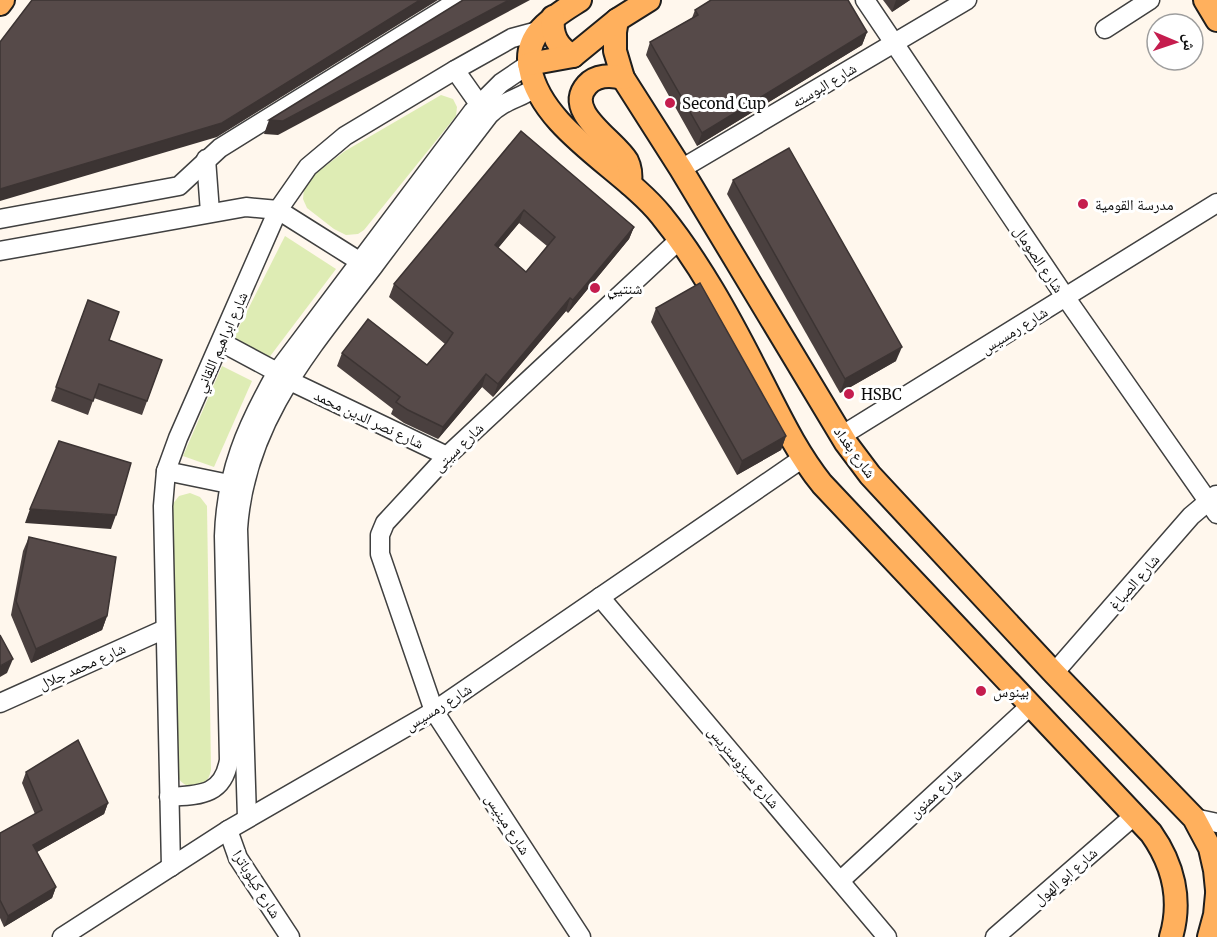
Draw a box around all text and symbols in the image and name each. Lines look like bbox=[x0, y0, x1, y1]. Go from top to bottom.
north arrow bbox=[1145, 12, 1205, 72]
text: ش bbox=[1180, 34, 1200, 51]
street label: شارع البوسته bbox=[788, 58, 860, 113]
place label: Second Cup bbox=[682, 94, 766, 113]
marker: Second Cup bbox=[663, 96, 677, 110]
place label: مدرسة القومية bbox=[1095, 195, 1174, 214]
marker: مدرسة القومية bbox=[1076, 197, 1090, 211]
street label: شارع الصومال bbox=[1009, 222, 1068, 297]
place label: شنتيي bbox=[607, 279, 642, 300]
marker: شنتيي bbox=[588, 281, 602, 295]
street label: شارع ابراهيم اللقاني bbox=[190, 289, 254, 397]
street label: شارع رمسيس bbox=[977, 302, 1052, 359]
street label: شارع نصر الدين محمد bbox=[311, 385, 427, 454]
place label: HSBC bbox=[861, 385, 902, 404]
marker: HSBC bbox=[842, 387, 856, 401]
street label: شارع سيتى bbox=[429, 418, 488, 476]
street label: شارع بغداد bbox=[829, 422, 880, 482]
street label: شارع الصباغ bbox=[1105, 550, 1164, 614]
street label: شارع محمد جلال bbox=[35, 638, 129, 695]
street label: شارع رمسيس bbox=[401, 679, 476, 736]
place label: بينوس bbox=[993, 682, 1029, 702]
marker: بينوس bbox=[974, 684, 988, 698]
street label: شارع سيزوستريس bbox=[703, 722, 784, 813]
street label: شارع ممنون bbox=[905, 764, 966, 823]
street label: شارع مينيس bbox=[480, 790, 535, 859]
street label: شارع ابو الهول bbox=[1029, 843, 1102, 910]
street label: شارع كيلوباترا bbox=[228, 846, 286, 922]

